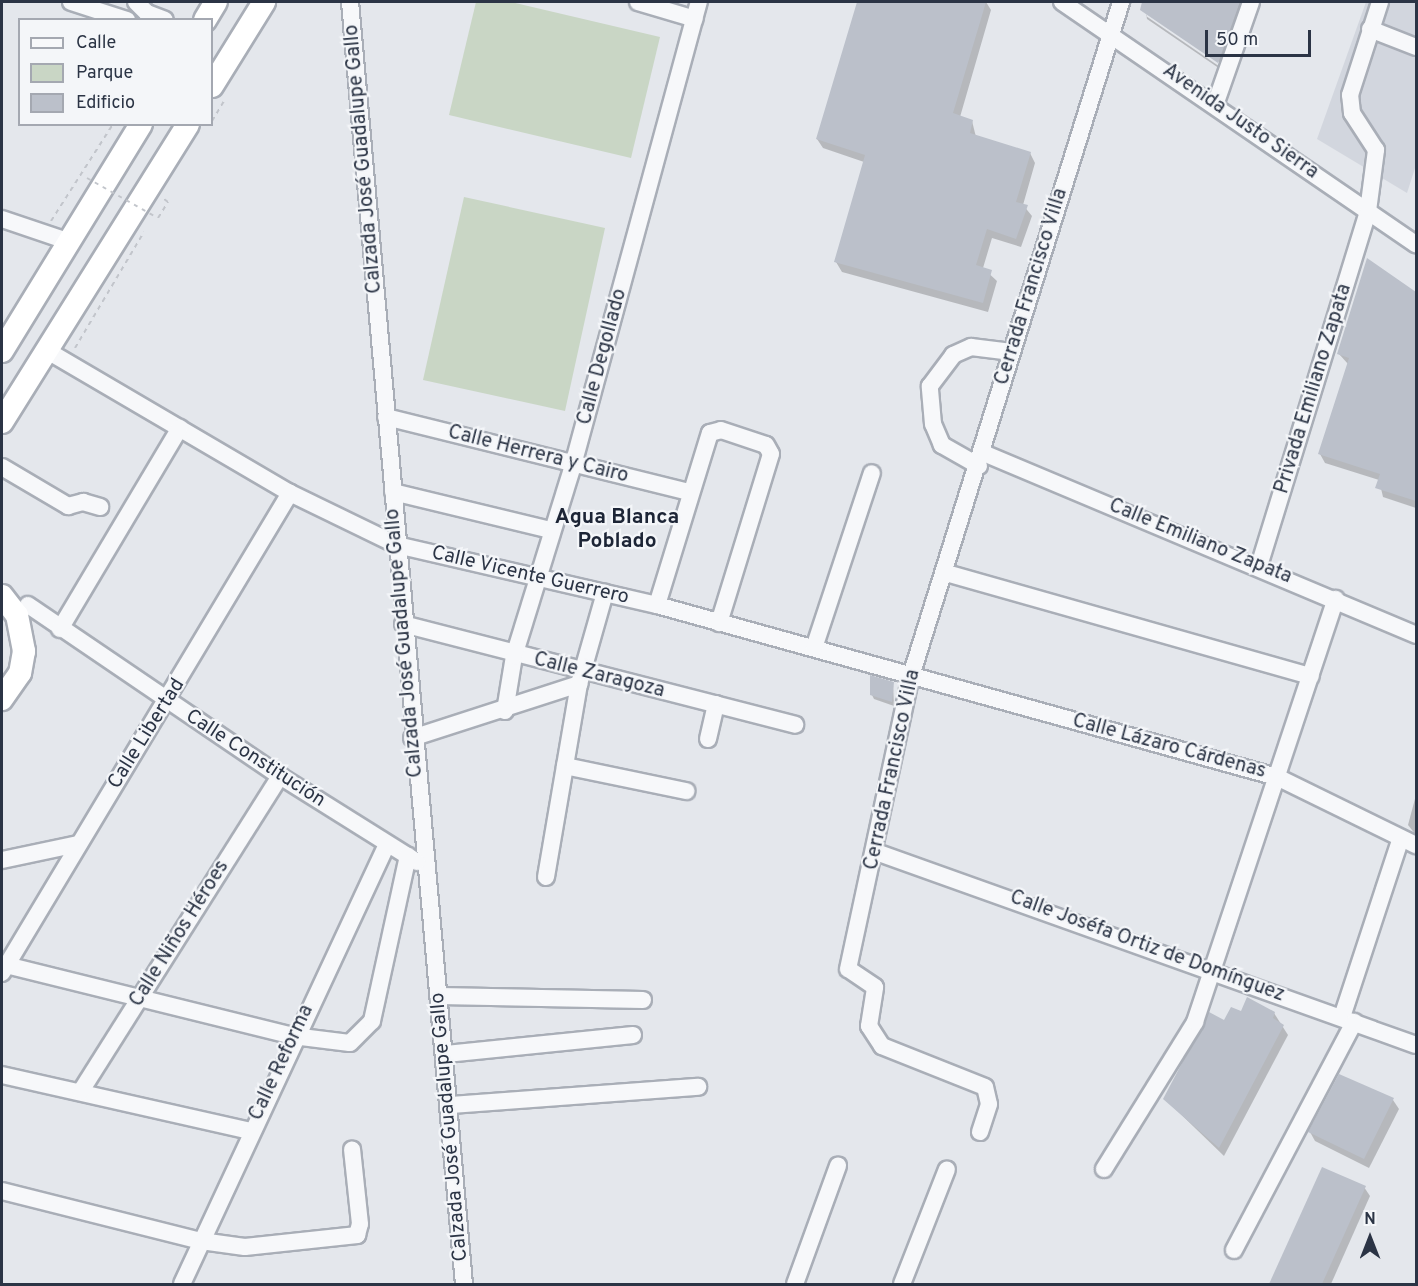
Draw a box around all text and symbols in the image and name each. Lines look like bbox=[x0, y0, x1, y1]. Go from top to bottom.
legend bbox=[18, 18, 213, 126]
scale bar bbox=[1208, 18, 1314, 56]
street label: Calzada José Guadalupe Gallo bbox=[340, 23, 388, 295]
text: 50 m bbox=[1216, 29, 1258, 52]
text: Calle bbox=[76, 32, 116, 55]
street label: Avenida Justo Sierra bbox=[1157, 59, 1323, 185]
text: Parque bbox=[76, 62, 133, 85]
text: Edificio bbox=[76, 92, 135, 115]
street label: Cerrada Francisco Villa bbox=[991, 185, 1073, 389]
street label: Privada Emiliano Zapata bbox=[1271, 281, 1357, 497]
street label: Calle Degollado bbox=[573, 286, 633, 428]
street label: Calle Herrera y Cairo bbox=[445, 421, 631, 489]
street label: Calle Emiliano Zapata bbox=[1105, 494, 1295, 590]
district label: Agua Blanca Poblado bbox=[555, 505, 679, 555]
street label: Calzada José Guadalupe Gallo bbox=[381, 507, 429, 779]
street label: Calle Vicente Guerrero bbox=[429, 542, 631, 610]
street label: Calle Zaragoza bbox=[531, 648, 667, 704]
street label: Cerrada Francisco Villa bbox=[860, 667, 926, 873]
street label: Calle Libertad bbox=[104, 674, 190, 794]
street label: Calle Constitución bbox=[181, 705, 329, 813]
street label: Calle Lázaro Cárdenas bbox=[1070, 710, 1268, 784]
street label: Calle Niños Héroes bbox=[125, 856, 235, 1012]
street label: Calle Joséfa Ortiz de Domínguez bbox=[1006, 886, 1288, 1008]
street label: Calzada José Guadalupe Gallo bbox=[426, 991, 474, 1263]
street label: Calle Reforma bbox=[245, 1001, 319, 1125]
north arrow bbox=[1340, 1208, 1400, 1268]
text: N bbox=[1364, 1210, 1376, 1230]

